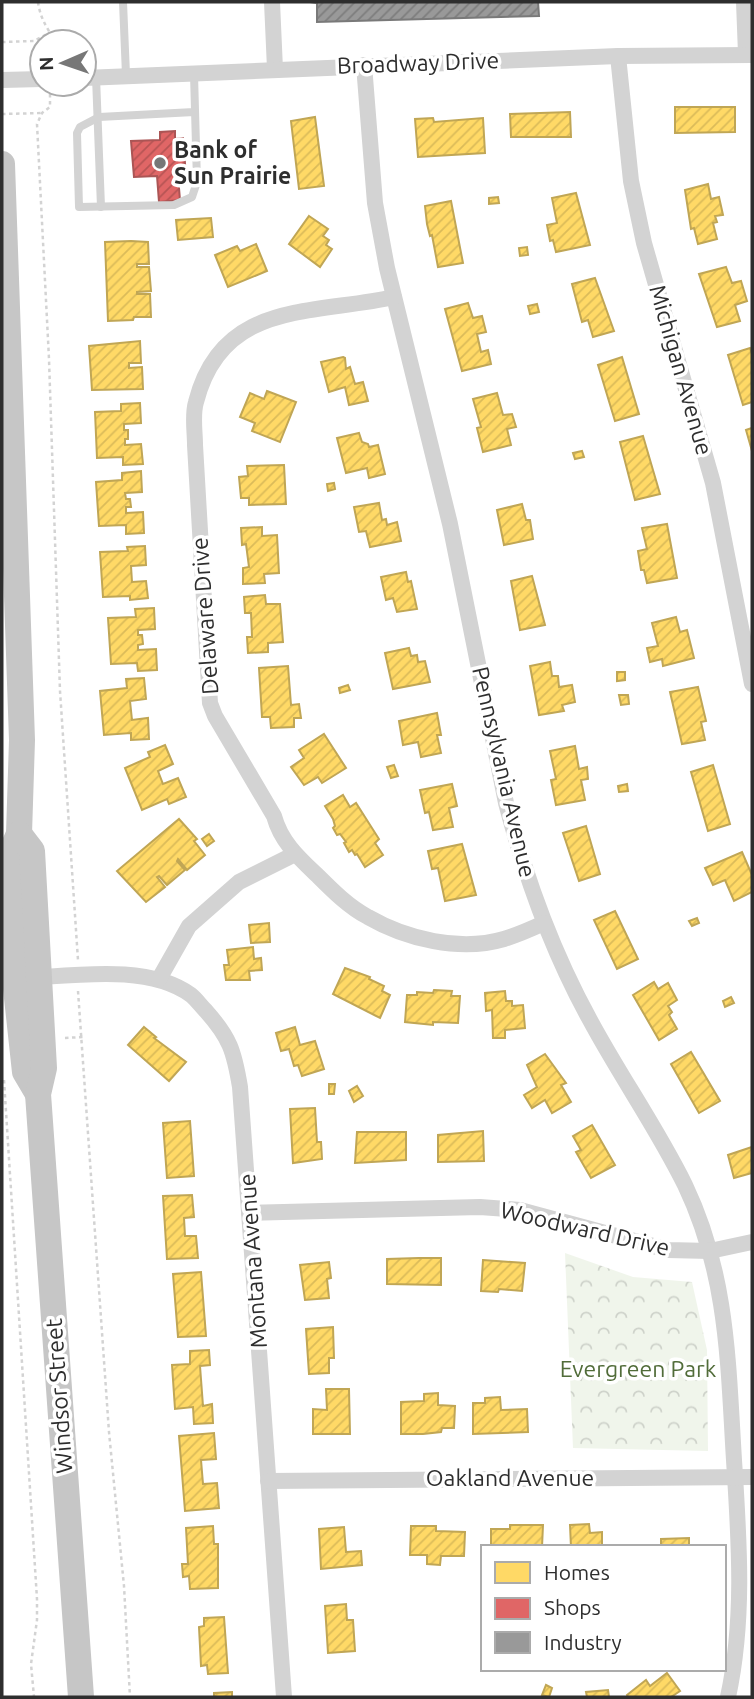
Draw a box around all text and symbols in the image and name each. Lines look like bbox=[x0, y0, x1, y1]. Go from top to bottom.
north arrow bbox=[28, 28, 98, 98]
street label: Broadway Drive bbox=[336, 47, 500, 78]
text: N bbox=[35, 56, 57, 71]
place label: Bank of Sun Prairie bbox=[174, 137, 291, 188]
marker: Bank of Sun Prairie bbox=[152, 155, 168, 171]
street label: Michigan Avenue bbox=[645, 282, 718, 458]
street label: Delaware Drive bbox=[187, 537, 222, 695]
street label: Pennsylvania Avenue bbox=[468, 664, 541, 880]
street label: Montana Avenue bbox=[234, 1173, 271, 1349]
street label: Woodward Drive bbox=[498, 1197, 672, 1260]
street label: Windsor Street bbox=[41, 1318, 76, 1474]
park label: Evergreen Park bbox=[560, 1356, 717, 1381]
street label: Oakland Avenue bbox=[426, 1465, 594, 1490]
legend bbox=[481, 1545, 726, 1671]
text: Homes bbox=[544, 1560, 610, 1584]
text: Shops bbox=[544, 1595, 601, 1619]
text: Industry bbox=[544, 1630, 622, 1654]

